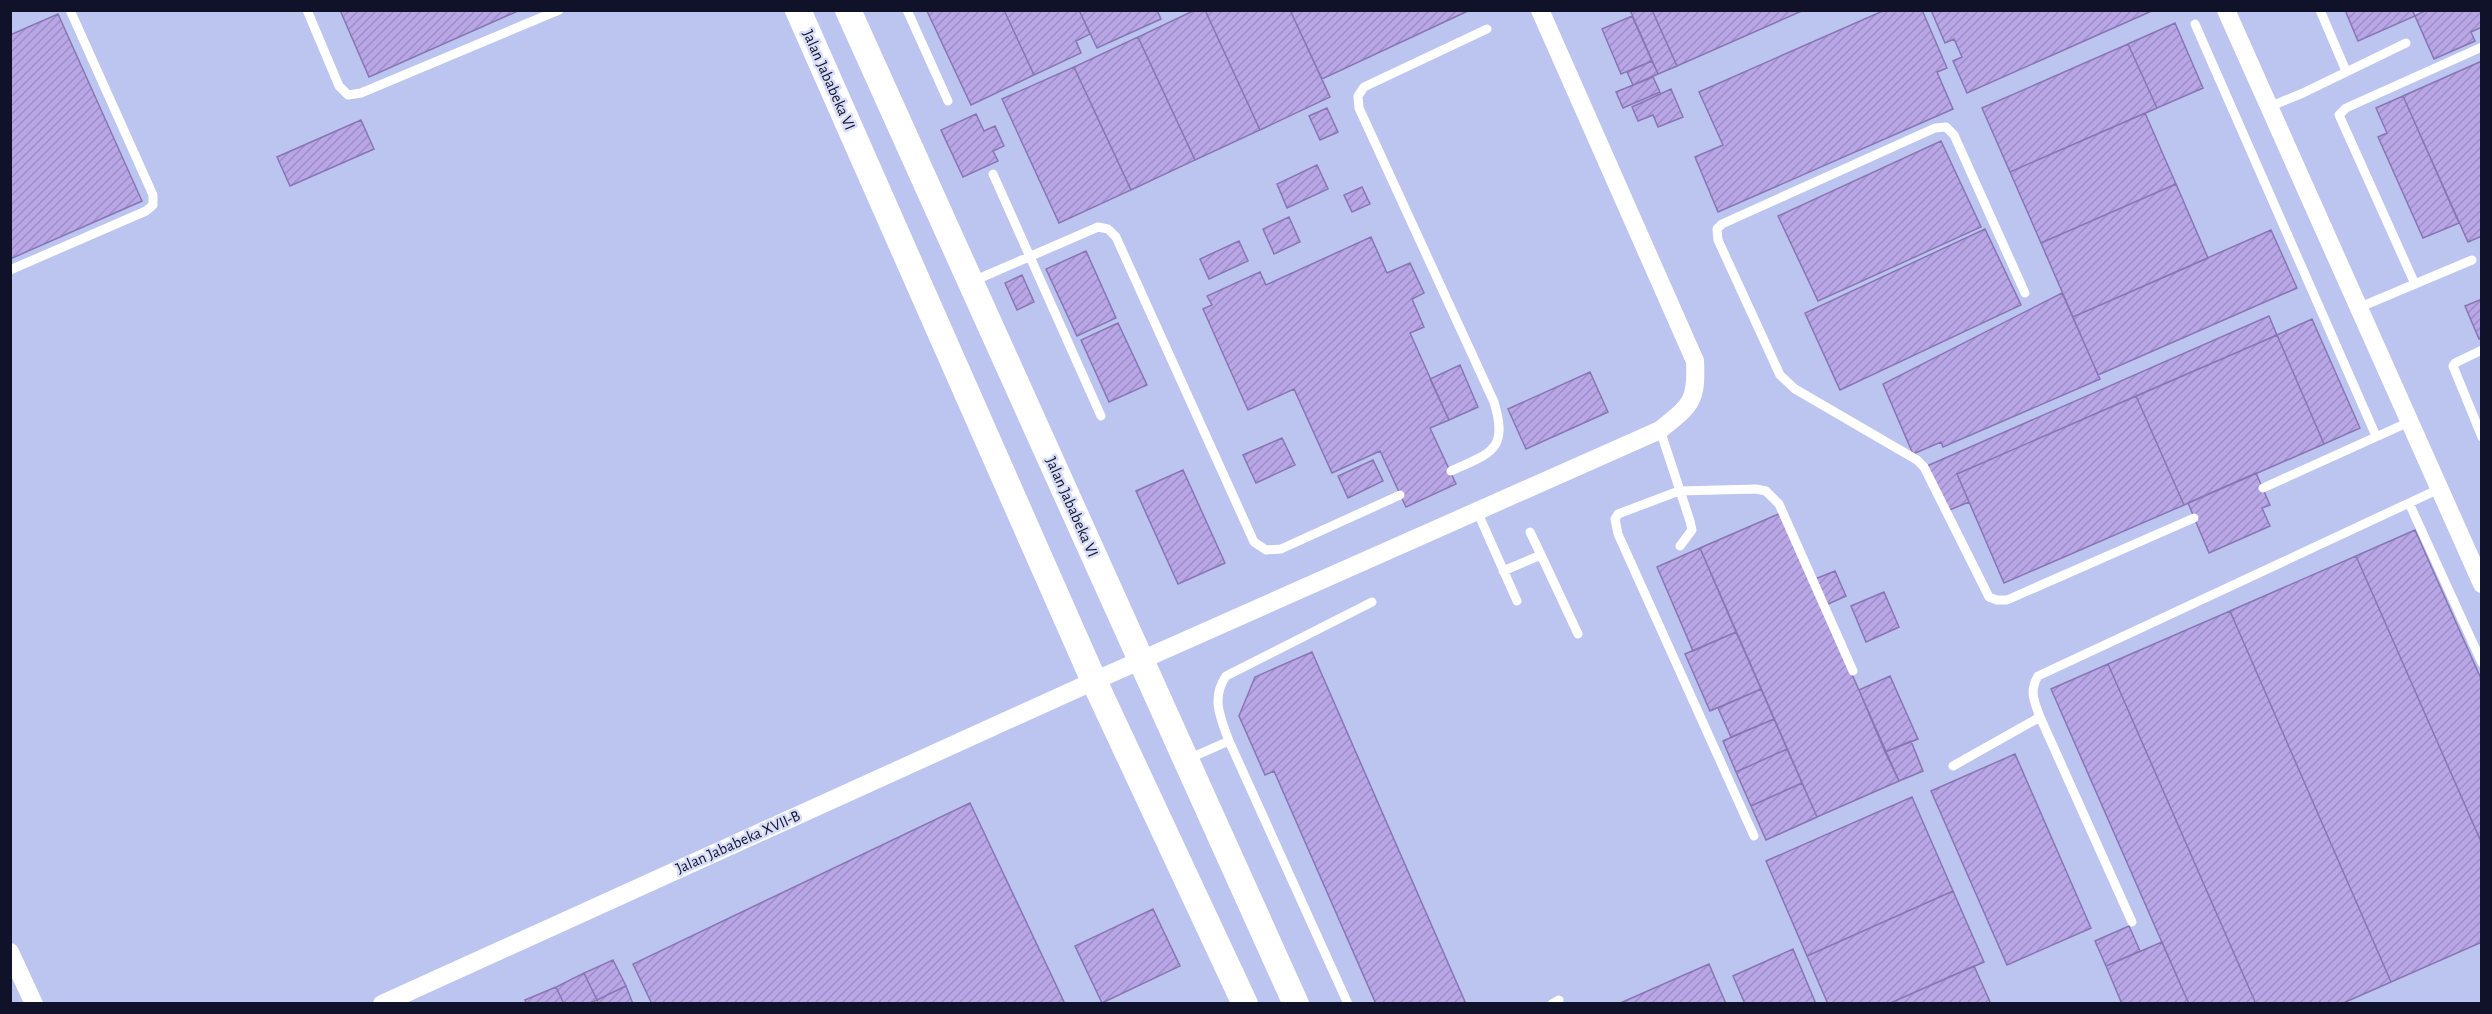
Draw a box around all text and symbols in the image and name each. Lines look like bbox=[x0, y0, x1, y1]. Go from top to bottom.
street label: Jalan Jababeka VI bbox=[800, 28, 858, 132]
street label: Jalan Jababeka VI bbox=[1043, 455, 1101, 559]
street label: Jalan Jababeka XVII-B bbox=[674, 807, 802, 877]

